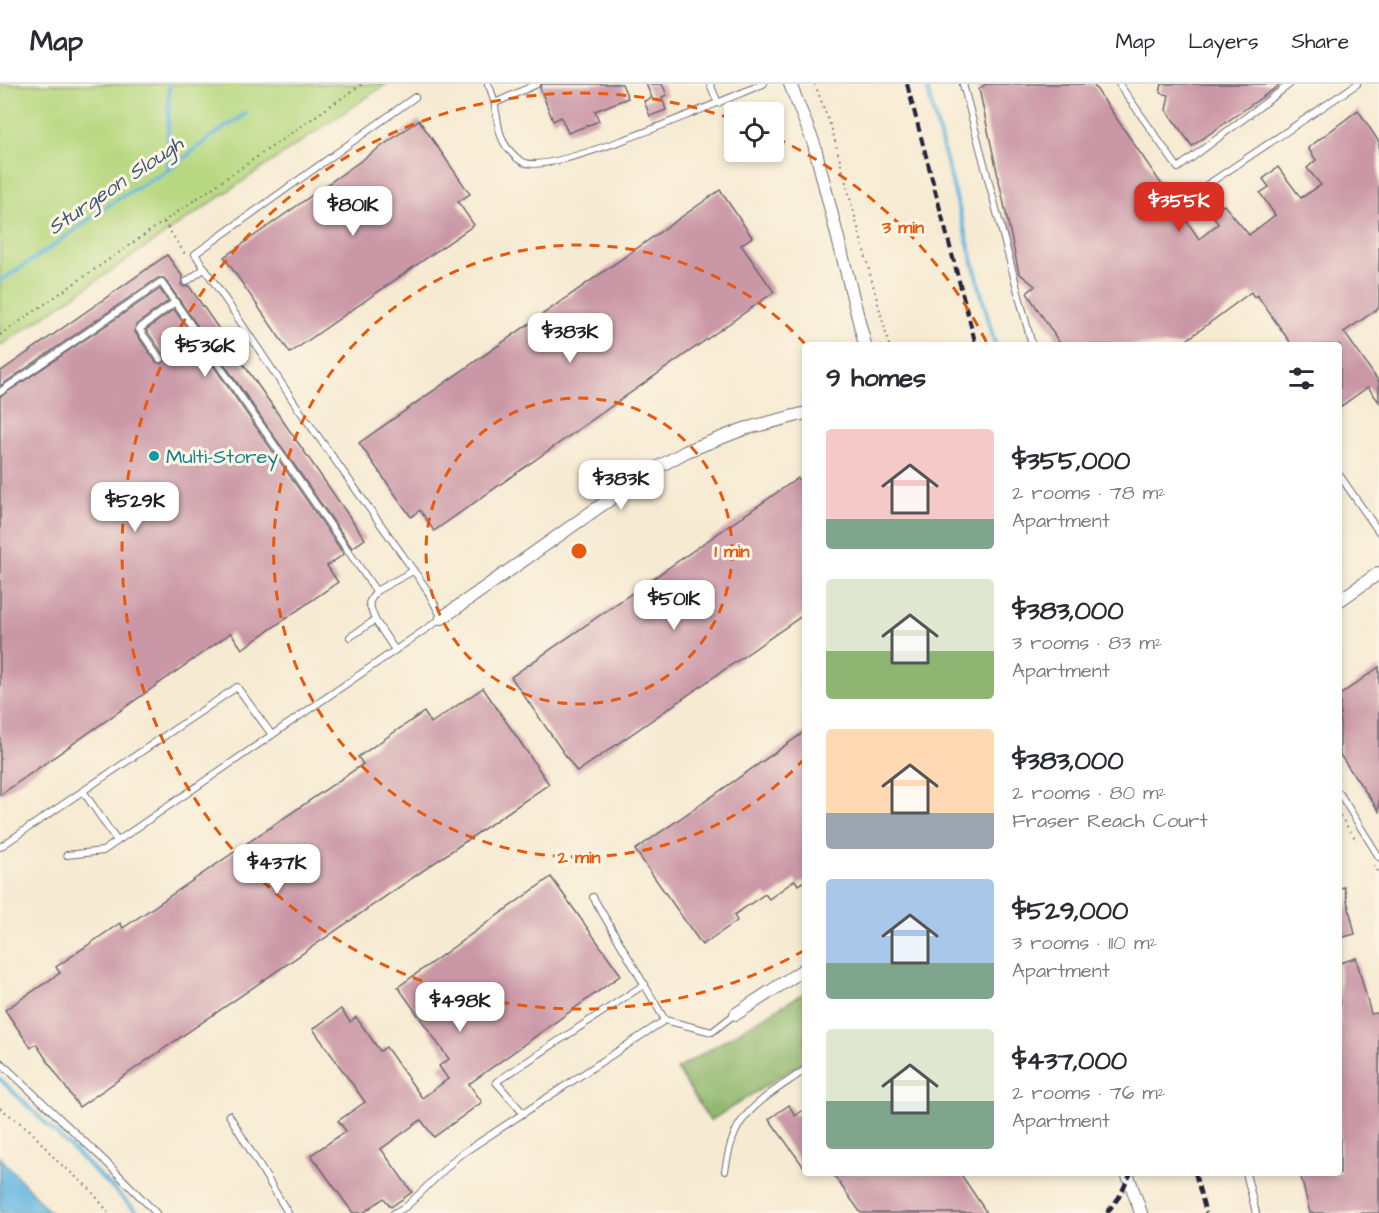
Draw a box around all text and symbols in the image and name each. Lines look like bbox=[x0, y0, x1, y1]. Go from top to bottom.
text: Map bbox=[30, 22, 83, 61]
text: Map bbox=[1115, 27, 1155, 56]
text: Layers bbox=[1188, 27, 1258, 56]
text: Share bbox=[1291, 27, 1349, 56]
map controls bbox=[724, 102, 784, 162]
button: locate bbox=[724, 102, 784, 162]
water label: Sturgeon Slough bbox=[42, 128, 191, 242]
pin: $355K bbox=[1137, 182, 1221, 233]
pin: $801K bbox=[311, 186, 395, 237]
text: $355K bbox=[1148, 187, 1210, 215]
text: $801K bbox=[327, 191, 379, 219]
text: 3 min bbox=[881, 215, 924, 240]
pin: $383K bbox=[528, 313, 612, 364]
text: $383K bbox=[542, 318, 598, 346]
pin: $536K bbox=[163, 327, 247, 378]
text: $536K bbox=[175, 332, 235, 360]
text: 9 homes bbox=[826, 360, 926, 396]
icon: filters bbox=[1285, 362, 1318, 395]
place label: Multi-Storey bbox=[166, 443, 278, 472]
text: $355,000 bbox=[1012, 443, 1130, 479]
marker: Multi-Storey bbox=[147, 449, 161, 463]
icon: home bbox=[874, 453, 946, 525]
pin: $383K bbox=[579, 460, 663, 511]
text: $383K bbox=[593, 465, 649, 493]
text: 2 rooms · 78 m² bbox=[1012, 479, 1166, 507]
pin: $529K bbox=[93, 482, 177, 533]
text: $529K bbox=[105, 487, 165, 515]
text: Apartment bbox=[1012, 507, 1110, 535]
text: 1 min bbox=[714, 539, 750, 564]
centre of rings bbox=[569, 541, 589, 561]
pin: $501K bbox=[632, 580, 716, 631]
text: $501K bbox=[648, 585, 700, 613]
text: $383,000 bbox=[1012, 593, 1124, 629]
icon: home bbox=[874, 603, 946, 675]
text: 3 rooms · 83 m² bbox=[1012, 629, 1162, 657]
text: Apartment bbox=[1012, 657, 1110, 685]
text: $383,000 bbox=[1012, 743, 1124, 779]
icon: home bbox=[874, 753, 946, 825]
text: 2 rooms · 80 m² bbox=[1012, 779, 1166, 807]
text: Fraser Reach Court bbox=[1012, 807, 1207, 835]
pin: $437K bbox=[235, 844, 319, 895]
text: 2 min bbox=[556, 845, 601, 870]
text: $437K bbox=[247, 849, 307, 877]
text: $529,000 bbox=[1012, 893, 1128, 929]
icon: home bbox=[874, 903, 946, 975]
text: 3 rooms · 110 m² bbox=[1012, 929, 1157, 957]
text: Apartment bbox=[1012, 957, 1110, 985]
pin: $498K bbox=[418, 982, 502, 1033]
text: $498K bbox=[429, 987, 491, 1015]
text: $437,000 bbox=[1012, 1043, 1127, 1079]
icon: home bbox=[874, 1053, 946, 1125]
text: 2 rooms · 76 m² bbox=[1012, 1079, 1165, 1107]
text: Apartment bbox=[1012, 1107, 1110, 1135]

